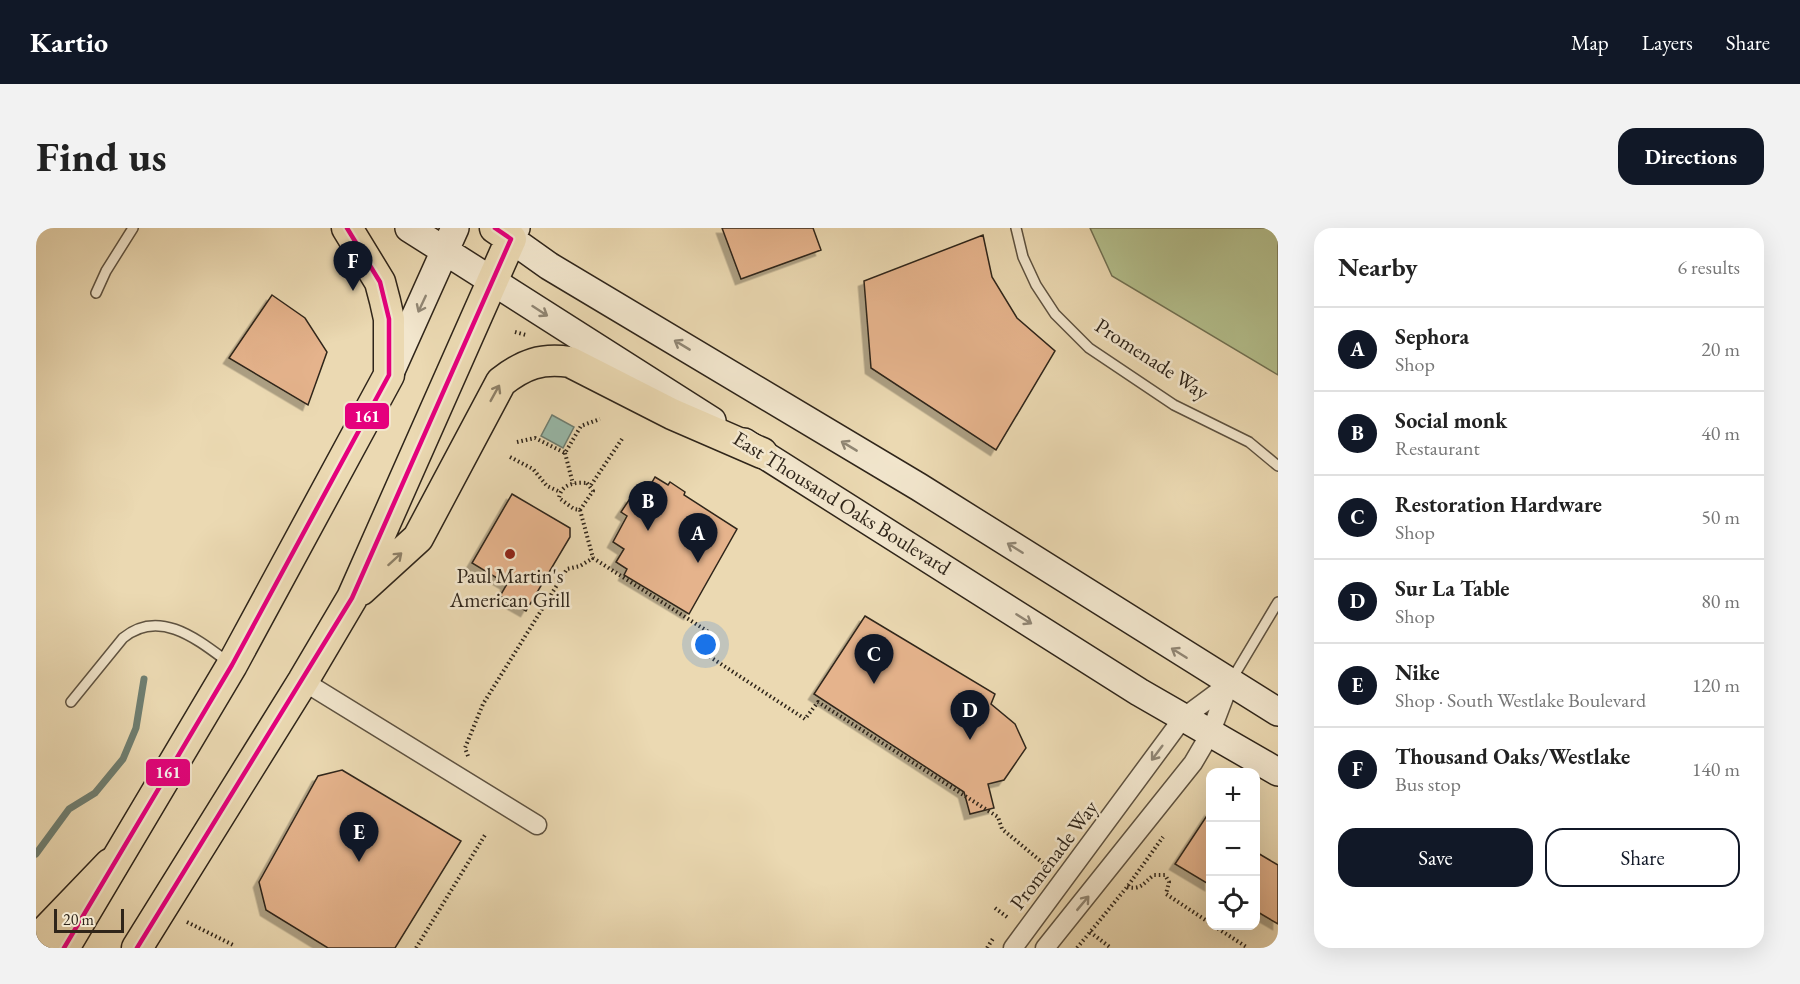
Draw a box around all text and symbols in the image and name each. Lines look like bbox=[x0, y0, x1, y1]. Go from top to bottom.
text: Kartio bbox=[30, 24, 108, 60]
text: Map bbox=[1571, 29, 1609, 56]
text: Layers bbox=[1642, 29, 1693, 56]
text: Share bbox=[1726, 29, 1770, 56]
button: Directions bbox=[1618, 128, 1764, 185]
text: Find us bbox=[36, 129, 167, 184]
pin: F bbox=[334, 242, 372, 291]
text: Nearby bbox=[1338, 250, 1418, 284]
text: 6 results bbox=[1677, 254, 1740, 280]
one-way arrow bbox=[416, 295, 428, 313]
one-way arrow bbox=[531, 305, 548, 317]
street label: Promenade Way bbox=[1090, 312, 1215, 406]
text: Sephora bbox=[1395, 322, 1469, 351]
text: A bbox=[1350, 336, 1365, 362]
text: 20 m bbox=[1701, 336, 1740, 362]
one-way arrow bbox=[674, 339, 691, 351]
text: Shop bbox=[1395, 351, 1435, 377]
one-way arrow bbox=[489, 385, 501, 402]
line badge: 161 bbox=[344, 402, 390, 430]
text: 161 bbox=[354, 406, 380, 427]
text: Social monk bbox=[1395, 406, 1507, 435]
text: B bbox=[1351, 420, 1364, 446]
text: 40 m bbox=[1701, 420, 1740, 446]
street label: East Thousand Oaks Boulevard bbox=[728, 424, 957, 581]
text: Restaurant bbox=[1395, 435, 1480, 461]
one-way arrow bbox=[841, 439, 858, 451]
pin: B bbox=[628, 482, 668, 531]
text: Restoration Hardware bbox=[1395, 490, 1602, 519]
text: C bbox=[1350, 504, 1365, 530]
text: 50 m bbox=[1701, 504, 1740, 530]
pin: A bbox=[678, 514, 718, 563]
text: Shop bbox=[1395, 519, 1435, 545]
one-way arrow bbox=[1007, 542, 1024, 554]
marker: Paul Martin's American Grill bbox=[503, 547, 517, 561]
one-way arrow bbox=[387, 552, 402, 566]
place label: Paul Martin's American Grill bbox=[449, 562, 570, 613]
text: Sur La Table bbox=[1395, 574, 1509, 603]
text: D bbox=[1350, 588, 1365, 614]
text: 80 m bbox=[1701, 588, 1740, 614]
text: Shop bbox=[1395, 603, 1435, 629]
one-way arrow bbox=[1015, 613, 1032, 625]
your location bbox=[691, 630, 720, 659]
pin: C bbox=[854, 634, 894, 684]
one-way arrow bbox=[1171, 646, 1188, 659]
text: Nike bbox=[1395, 658, 1440, 687]
text: E bbox=[1352, 672, 1363, 698]
text: 120 m bbox=[1692, 672, 1740, 698]
text: Shop · South Westlake Boulevard bbox=[1395, 687, 1646, 713]
pin: D bbox=[950, 690, 990, 740]
text: Thousand Oaks/Westlake bbox=[1395, 742, 1630, 771]
one-way arrow bbox=[1151, 745, 1164, 761]
text: F bbox=[1352, 756, 1363, 782]
text: 140 m bbox=[1692, 756, 1740, 782]
line badge: 161 bbox=[145, 758, 191, 787]
text: 161 bbox=[155, 762, 181, 783]
map controls bbox=[1206, 768, 1260, 930]
button: + bbox=[1206, 768, 1260, 822]
text: Bus stop bbox=[1395, 771, 1461, 797]
street label: Promenade Way bbox=[1004, 794, 1104, 915]
pin: E bbox=[340, 812, 378, 862]
button: − bbox=[1206, 822, 1260, 876]
button: Save bbox=[1338, 828, 1533, 887]
button: Share bbox=[1545, 828, 1740, 887]
button: locate bbox=[1206, 876, 1260, 930]
one-way arrow bbox=[1076, 895, 1089, 911]
scale bar bbox=[54, 906, 124, 934]
text: 20 m bbox=[63, 909, 94, 930]

